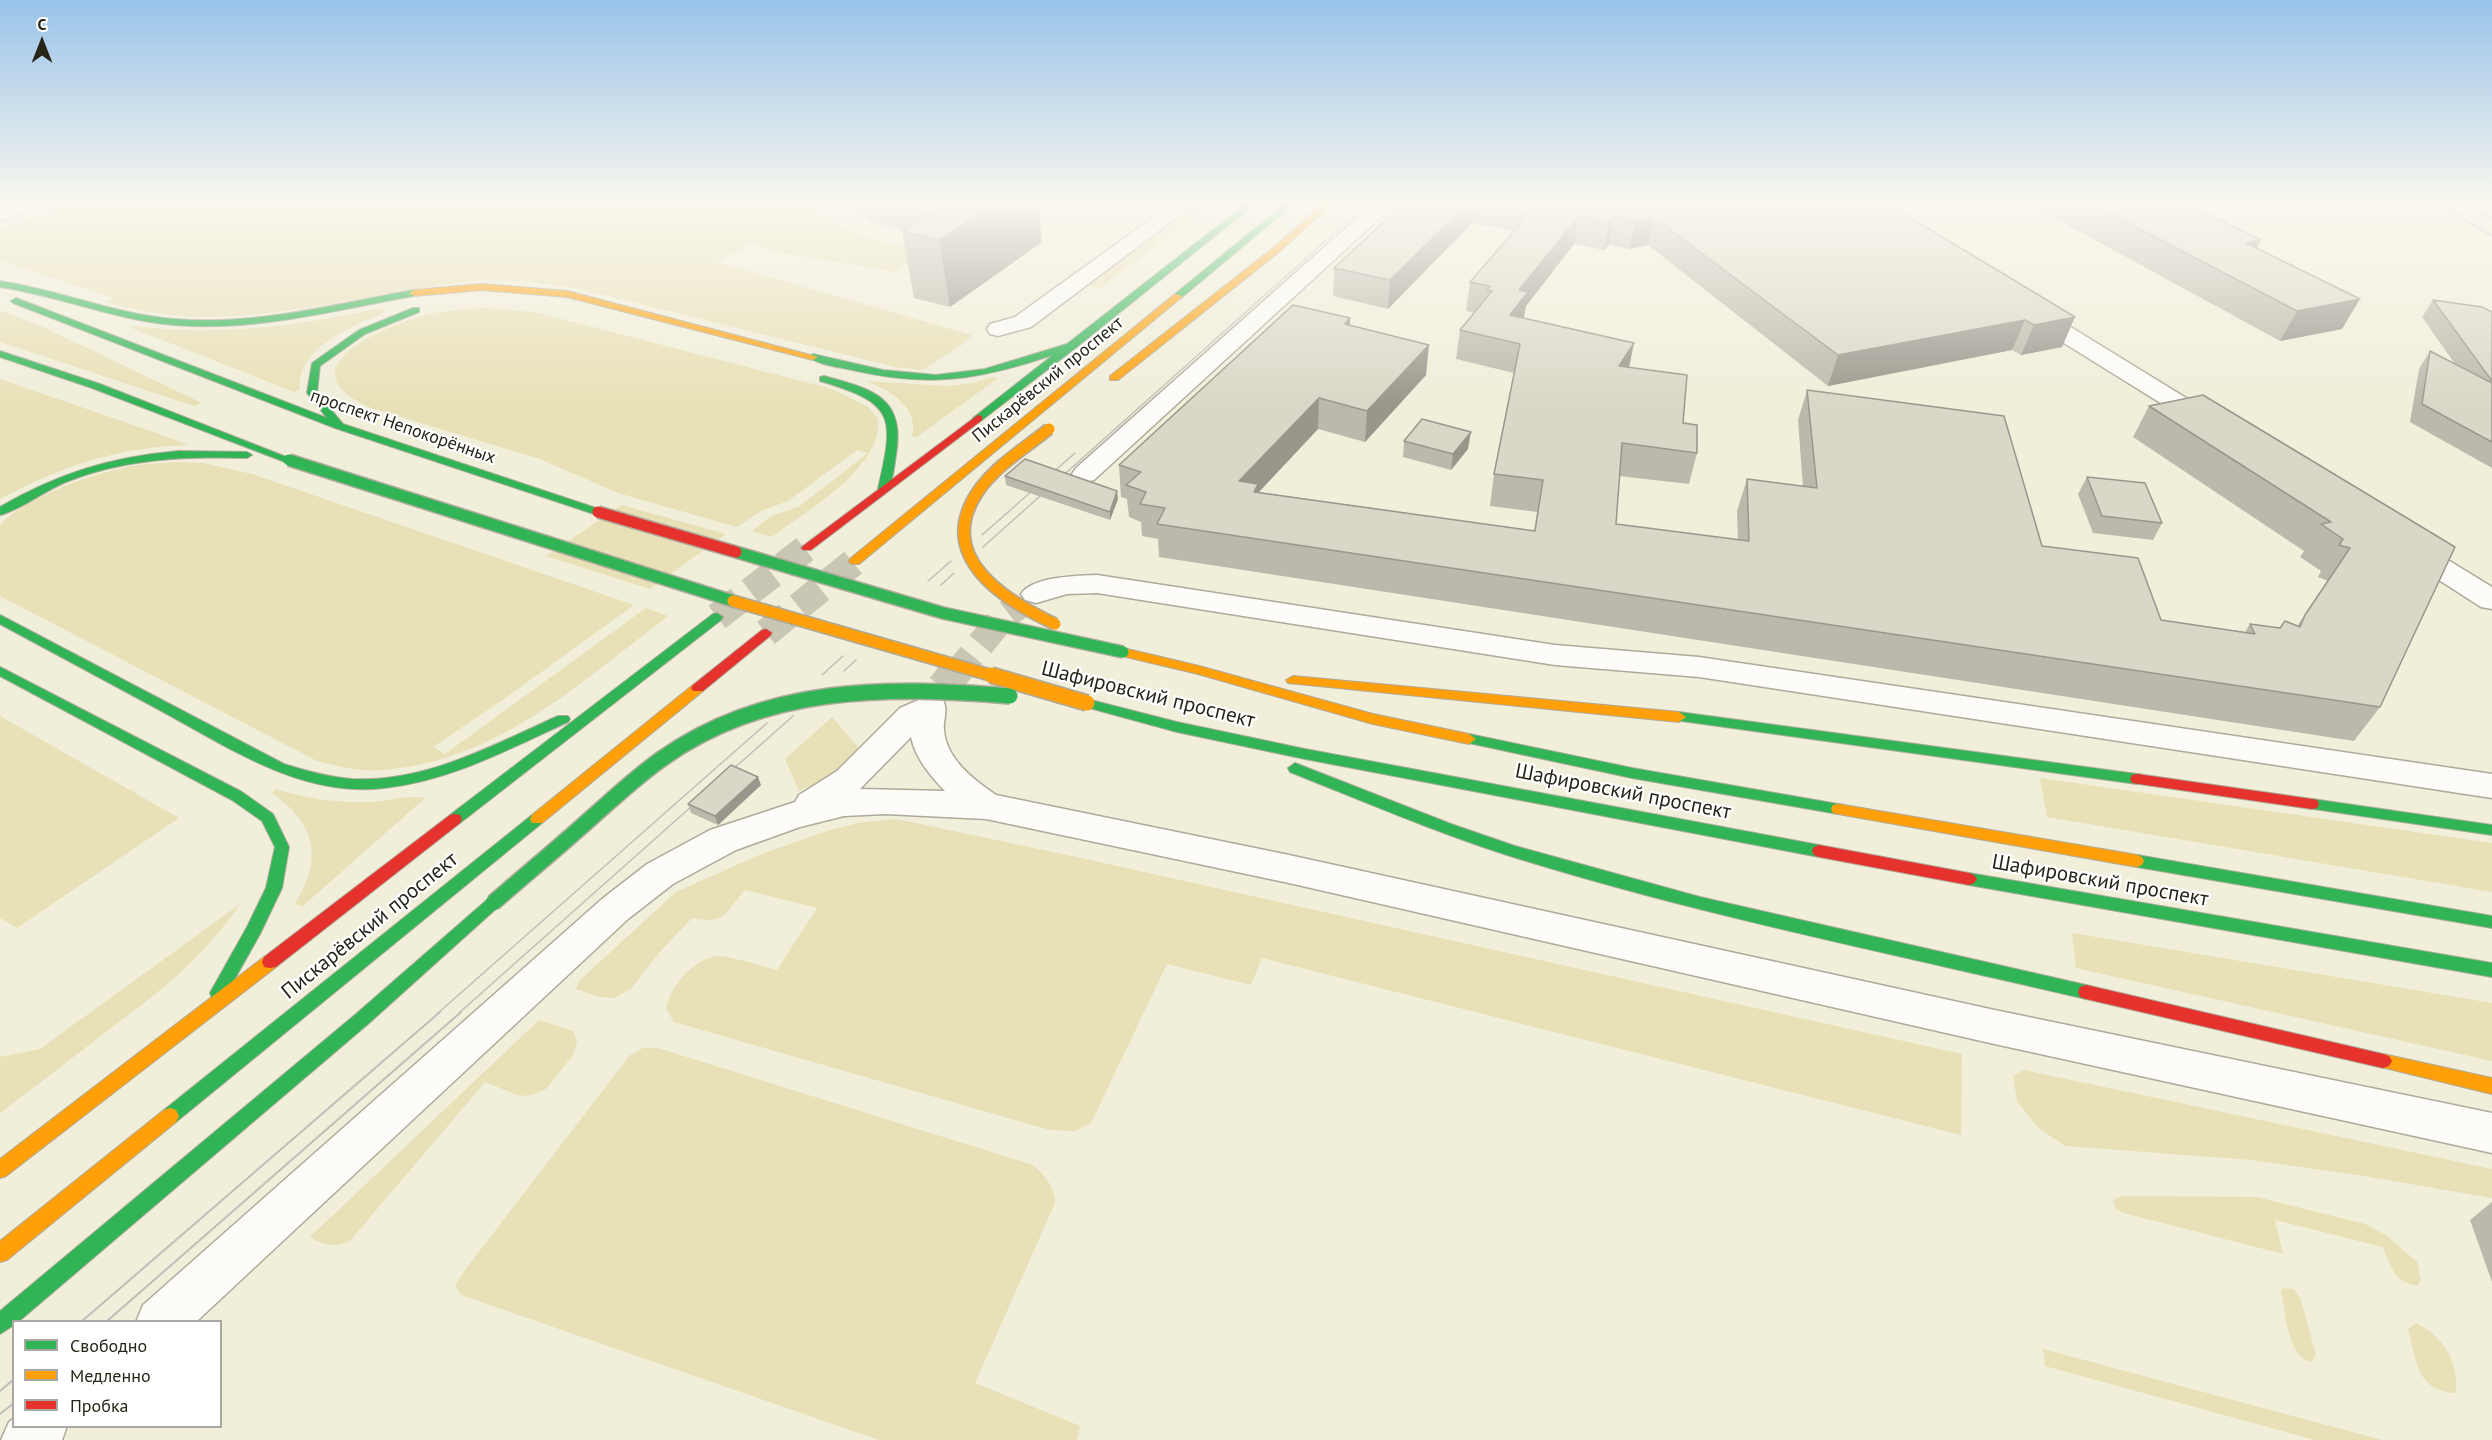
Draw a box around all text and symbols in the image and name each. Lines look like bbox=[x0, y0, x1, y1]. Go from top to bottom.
north arrow bbox=[12, 12, 72, 72]
text: С bbox=[38, 14, 46, 34]
street label: Пискарёвский проспект bbox=[968, 312, 1128, 448]
street label: проспект Непокорённых bbox=[308, 385, 498, 469]
street label: Шафировский проспект bbox=[1039, 656, 1257, 734]
street label: Шафировский проспект bbox=[1513, 759, 1733, 825]
street label: Пискарёвский проспект bbox=[277, 847, 463, 1005]
street label: Шафировский проспект bbox=[1990, 850, 2210, 912]
legend bbox=[12, 1320, 222, 1428]
text: Свободно bbox=[70, 1334, 147, 1357]
text: Медленно bbox=[70, 1364, 151, 1387]
text: Пробка bbox=[70, 1394, 128, 1417]

